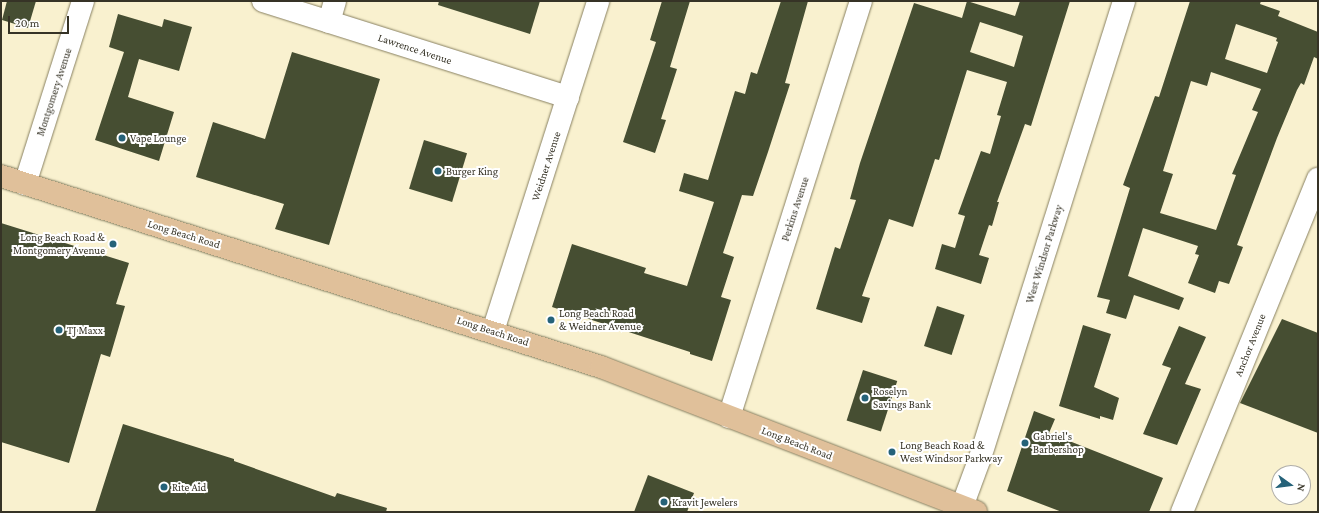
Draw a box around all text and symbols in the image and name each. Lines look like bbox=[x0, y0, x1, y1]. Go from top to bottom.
scale bar bbox=[10, 8, 71, 34]
text: 20 m bbox=[15, 16, 39, 30]
street label: Lawrence Avenue bbox=[376, 31, 454, 67]
street label: Montgomery Avenue bbox=[34, 46, 74, 138]
street label: Weidner Avenue bbox=[529, 130, 563, 202]
place label: Vape Lounge bbox=[130, 131, 186, 145]
marker: Vape Lounge bbox=[117, 133, 127, 143]
place label: Burger King bbox=[446, 164, 498, 178]
marker: Burger King bbox=[433, 166, 443, 176]
street label: Perkins Avenue bbox=[778, 175, 812, 243]
street label: West Windsor Parkway bbox=[1023, 203, 1065, 305]
street label: Long Beach Road bbox=[146, 217, 222, 251]
place label: Long Beach Road & Montgomery Avenue bbox=[13, 231, 105, 257]
marker: Long Beach Road & Montgomery Avenue bbox=[108, 239, 118, 249]
place label: Long Beach Road & Weidner Avenue bbox=[559, 307, 641, 333]
street label: Anchor Avenue bbox=[1231, 312, 1269, 378]
street label: Long Beach Road bbox=[455, 313, 531, 349]
marker: Long Beach Road & Weidner Avenue bbox=[546, 315, 556, 325]
place label: TJ Maxx bbox=[67, 323, 103, 337]
marker: TJ Maxx bbox=[54, 325, 64, 335]
place label: Roselyn Savings Bank bbox=[873, 385, 931, 411]
marker: Roselyn Savings Bank bbox=[860, 393, 870, 403]
street label: Long Beach Road bbox=[760, 423, 834, 463]
place label: Gabriel's Barbershop bbox=[1033, 430, 1084, 456]
marker: Gabriel's Barbershop bbox=[1020, 438, 1030, 448]
place label: Long Beach Road & West Windsor Parkway bbox=[900, 439, 1002, 465]
marker: Long Beach Road & West Windsor Parkway bbox=[887, 447, 897, 457]
north arrow bbox=[1271, 465, 1311, 505]
place label: Rite Aid bbox=[172, 480, 206, 494]
marker: Rite Aid bbox=[159, 482, 169, 492]
text: N bbox=[1295, 483, 1308, 493]
place label: Kravit Jewelers bbox=[672, 495, 737, 509]
marker: Kravit Jewelers bbox=[659, 497, 669, 507]

